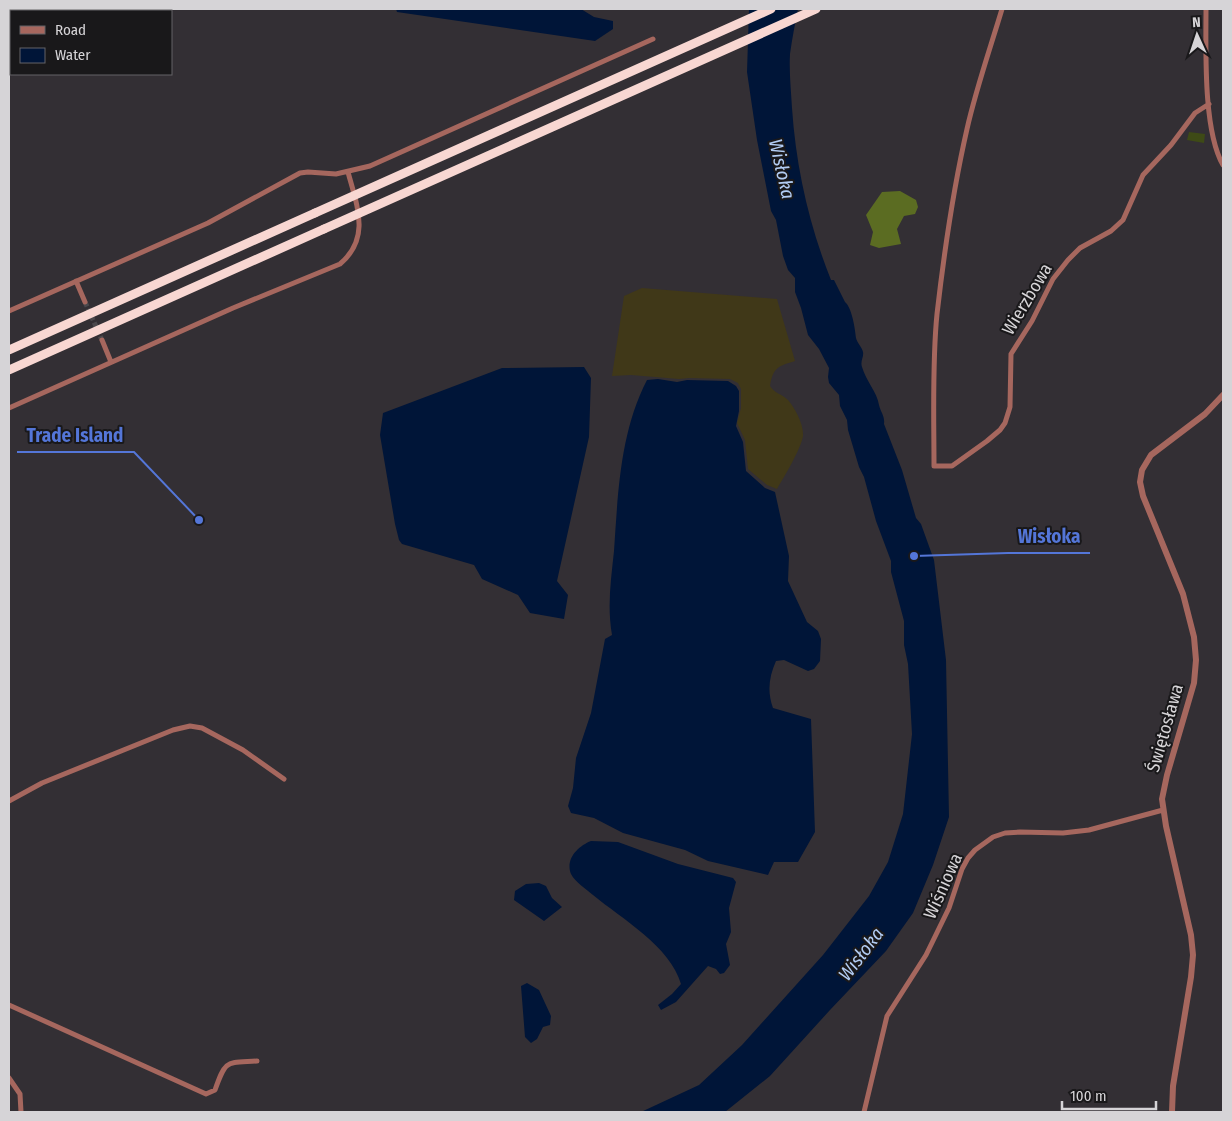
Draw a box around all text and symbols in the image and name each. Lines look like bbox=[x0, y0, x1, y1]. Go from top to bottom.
legend bbox=[10, 10, 172, 75]
north arrow bbox=[1172, 10, 1222, 60]
text: N bbox=[1192, 14, 1201, 31]
text: Road bbox=[55, 21, 86, 39]
text: Water bbox=[55, 46, 91, 64]
water label: Wisłoka bbox=[764, 137, 800, 201]
street label: Wierzbowa bbox=[997, 259, 1057, 339]
callout: Trade Island bbox=[17, 418, 134, 452]
text: Trade Island bbox=[27, 424, 123, 447]
callout: Wisłoka bbox=[1008, 519, 1090, 553]
text: Wisłoka bbox=[1018, 525, 1080, 548]
street label: Świętosława bbox=[1142, 681, 1188, 775]
street label: Wiśniowa bbox=[919, 850, 967, 922]
water label: Wisłoka bbox=[833, 923, 889, 985]
scale bar bbox=[1062, 1078, 1156, 1110]
text: 100 m bbox=[1070, 1087, 1107, 1105]

